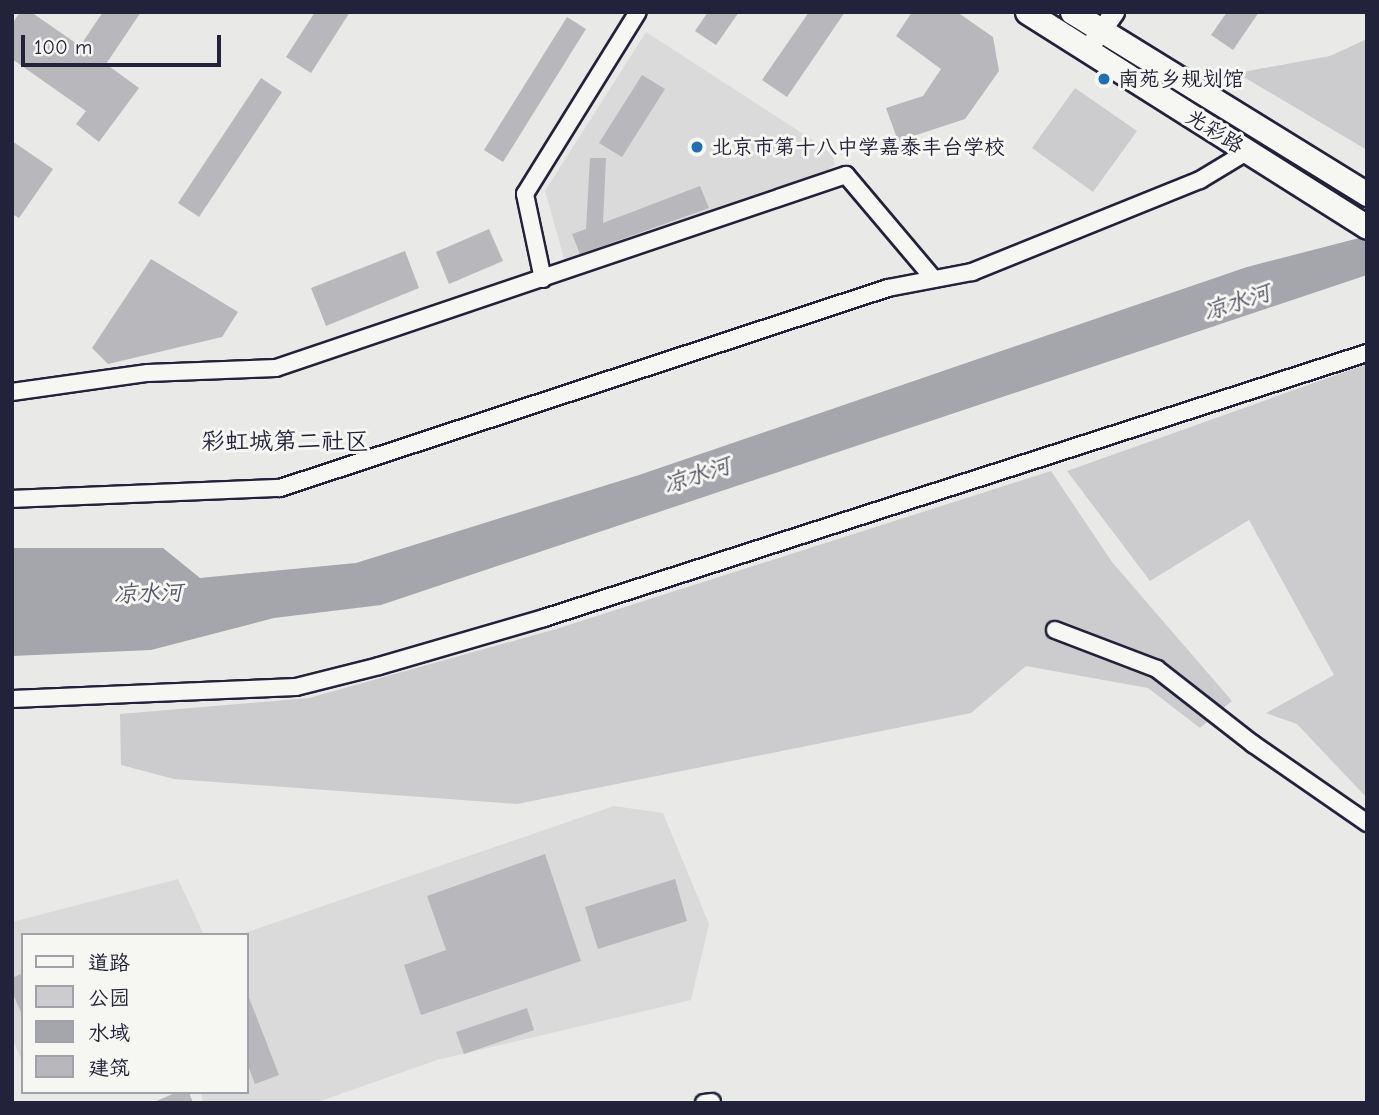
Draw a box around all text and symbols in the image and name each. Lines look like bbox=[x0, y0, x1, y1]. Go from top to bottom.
scale bar bbox=[24, 21, 224, 65]
text: 100 m bbox=[34, 35, 92, 59]
place label: 南苑乡规划馆 bbox=[1118, 66, 1244, 92]
marker: 南苑乡规划馆 bbox=[1096, 71, 1112, 87]
street label: 光彩路 bbox=[1182, 104, 1248, 158]
place label: 北京市第十八中学嘉泰丰台学校 bbox=[711, 134, 1005, 160]
marker: 北京市第十八中学嘉泰丰台学校 bbox=[689, 139, 705, 155]
water label: 凉水河 bbox=[1200, 279, 1274, 327]
district label: 彩虹城第二社区 bbox=[201, 428, 369, 456]
water label: 凉水河 bbox=[660, 452, 734, 500]
water label: 凉水河 bbox=[113, 579, 183, 609]
legend bbox=[21, 933, 248, 1094]
text: 道路 bbox=[88, 951, 130, 975]
text: 公园 bbox=[88, 986, 130, 1010]
text: 水域 bbox=[88, 1021, 130, 1045]
text: 建筑 bbox=[88, 1056, 130, 1080]

